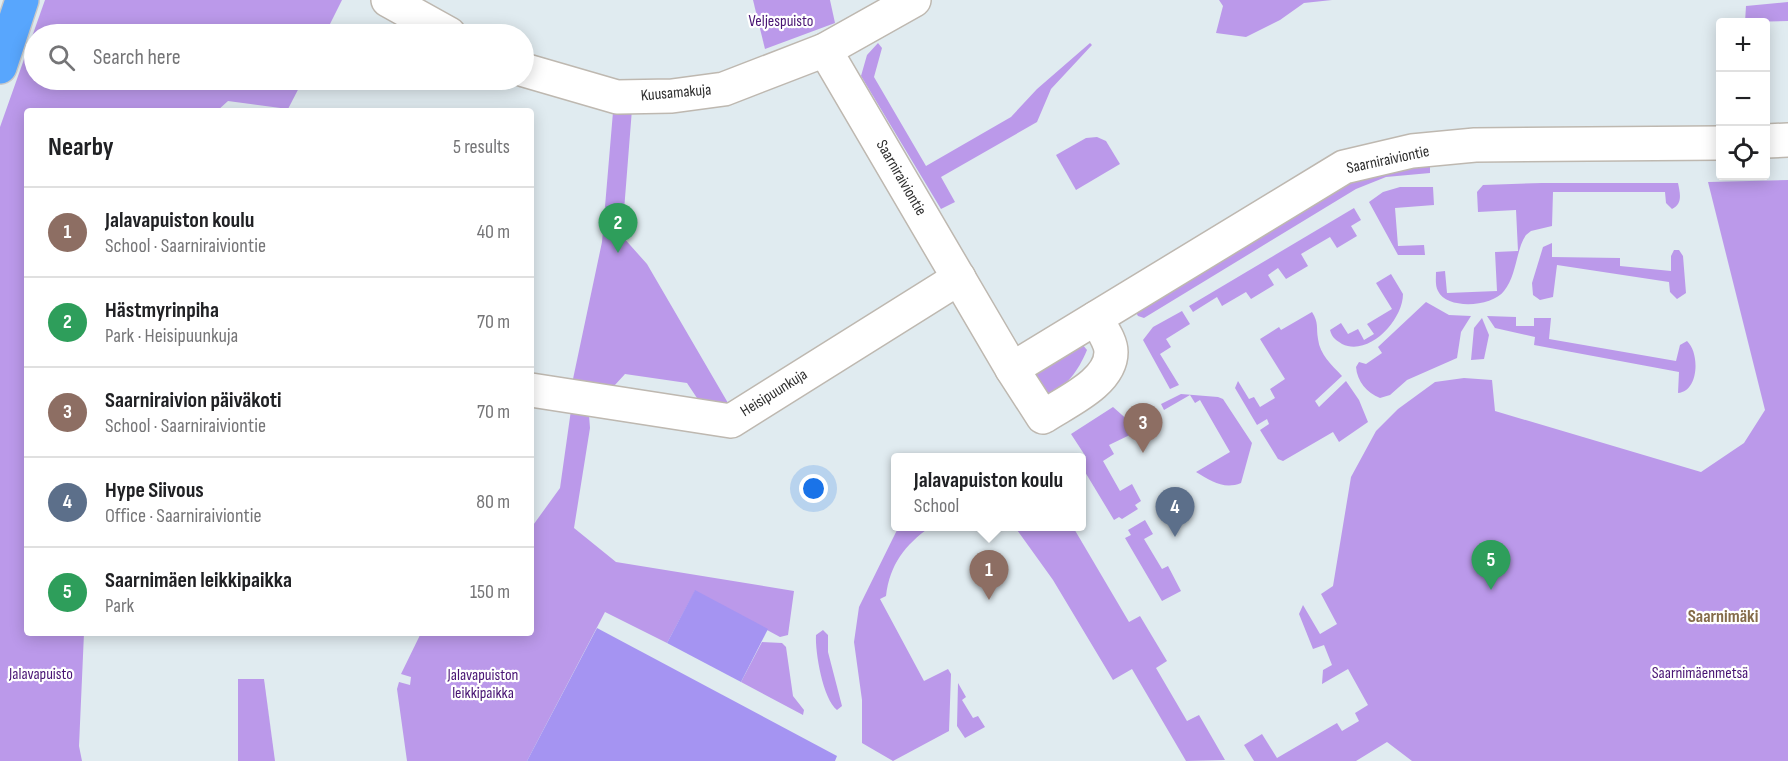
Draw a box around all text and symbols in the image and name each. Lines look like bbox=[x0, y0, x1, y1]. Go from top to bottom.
park label: Veljespuisto bbox=[749, 12, 813, 31]
map controls bbox=[1716, 18, 1770, 180]
button: + bbox=[1716, 18, 1770, 72]
search box bbox=[24, 24, 534, 90]
icon: search bbox=[45, 41, 78, 74]
text: Search here bbox=[93, 44, 180, 71]
button: − bbox=[1716, 72, 1770, 126]
street label: Kuusamakuja bbox=[640, 80, 712, 106]
button: locate bbox=[1716, 126, 1770, 180]
text: Nearby bbox=[48, 132, 114, 163]
text: 5 results bbox=[453, 135, 510, 159]
street label: Saarniraiviontie bbox=[872, 137, 930, 219]
street label: Saarniraiviontie bbox=[1345, 142, 1431, 178]
pin: 2 bbox=[598, 204, 638, 253]
text: Jalavapuiston koulu bbox=[105, 207, 254, 234]
text: 1 bbox=[64, 220, 71, 244]
text: 40 m bbox=[477, 220, 510, 244]
text: School · Saarniraiviontie bbox=[105, 234, 266, 258]
text: Hästmyrinpiha bbox=[105, 297, 219, 324]
text: 2 bbox=[63, 310, 72, 334]
text: 70 m bbox=[477, 310, 510, 334]
text: Park · Heisipuunkuja bbox=[105, 324, 238, 348]
street label: Heisipuunkuja bbox=[737, 365, 811, 421]
text: Saarniraivion päiväkoti bbox=[105, 387, 281, 414]
text: 3 bbox=[63, 400, 72, 424]
text: 70 m bbox=[477, 400, 510, 424]
pin: 3 bbox=[1124, 404, 1162, 453]
text: School · Saarniraiviontie bbox=[105, 414, 266, 438]
popup bbox=[891, 453, 1086, 531]
text: Jalavapuiston koulu bbox=[914, 467, 1063, 494]
your location bbox=[799, 474, 828, 503]
text: Hype Siivous bbox=[105, 477, 204, 504]
pin: 4 bbox=[1156, 488, 1194, 537]
text: 4 bbox=[63, 490, 72, 514]
text: 80 m bbox=[476, 490, 510, 514]
text: School bbox=[914, 494, 959, 518]
text: Office · Saarniraiviontie bbox=[105, 504, 261, 528]
pin: 5 bbox=[1472, 540, 1510, 590]
pin: 1 bbox=[970, 550, 1008, 600]
text: Saarnimäen leikkipaikka bbox=[105, 567, 292, 594]
text: 5 bbox=[63, 580, 72, 604]
text: 150 m bbox=[470, 580, 510, 604]
text: Park bbox=[105, 594, 134, 618]
district label: Saarnimäki bbox=[1688, 606, 1758, 627]
park label: Saarnimäenmetsä bbox=[1652, 664, 1748, 683]
park label: Jalavapuisto bbox=[8, 665, 73, 684]
park label: Jalavapuiston leikkipaikka bbox=[447, 666, 518, 703]

